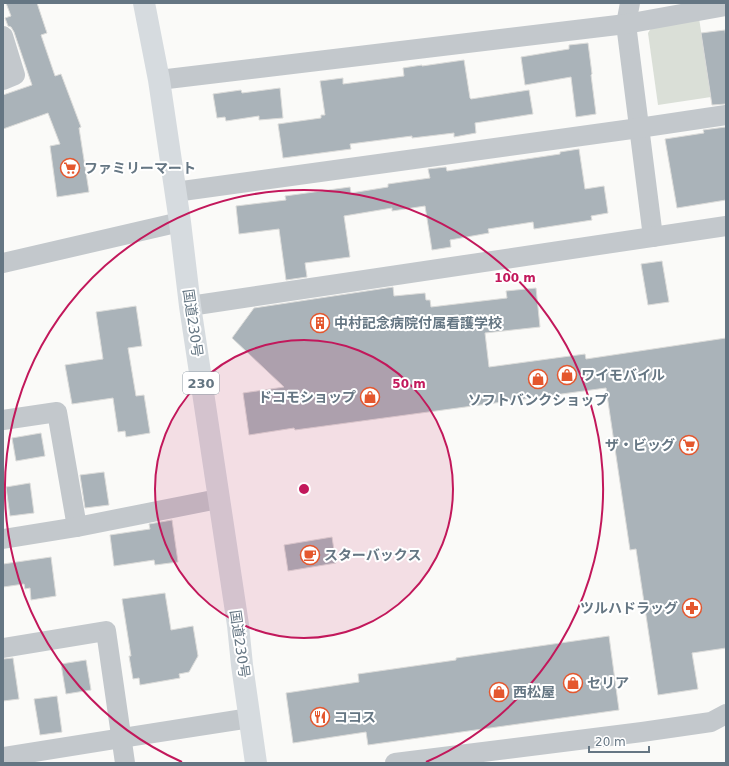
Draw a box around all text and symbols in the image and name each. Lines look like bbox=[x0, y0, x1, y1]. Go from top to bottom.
supermarket icon: ファミリーマート bbox=[59, 157, 81, 179]
place label: ファミリーマート bbox=[84, 160, 196, 176]
text: 100 m bbox=[494, 271, 536, 285]
street label: 国道230号 bbox=[180, 288, 206, 358]
building icon: 中村記念病院付属看護学校 bbox=[309, 312, 331, 334]
place label: 中村記念病院付属看護学校 bbox=[334, 315, 502, 331]
shop icon: ワイモバイル bbox=[556, 364, 578, 386]
place label: ワイモバイル bbox=[581, 367, 665, 383]
shop icon: ソフトバンクショップ bbox=[527, 368, 549, 390]
road number: 230 bbox=[183, 372, 219, 394]
text: 50 m bbox=[392, 377, 426, 391]
shop icon: ドコモショップ bbox=[359, 386, 381, 408]
place label: ドコモショップ bbox=[258, 389, 356, 405]
place label: ソフトバンクショップ bbox=[468, 392, 608, 408]
supermarket icon: ザ・ビッグ bbox=[678, 434, 700, 456]
place label: ザ・ビッグ bbox=[605, 437, 675, 453]
centre of rings bbox=[297, 482, 311, 496]
cafe icon: スターバックス bbox=[299, 544, 321, 566]
place label: スターバックス bbox=[324, 547, 421, 563]
pharmacy icon: ツルハドラッグ bbox=[681, 597, 703, 619]
place label: ツルハドラッグ bbox=[580, 600, 678, 616]
street label: 国道230号 bbox=[227, 609, 253, 679]
shop icon: セリア bbox=[562, 672, 584, 694]
place label: セリア bbox=[587, 675, 629, 691]
shop icon: 西松屋 bbox=[488, 681, 510, 703]
place label: 西松屋 bbox=[513, 684, 555, 700]
restaurant icon: ココス bbox=[309, 706, 331, 728]
place label: ココス bbox=[334, 709, 376, 725]
scale bar bbox=[589, 728, 649, 754]
text: 20 m bbox=[595, 735, 626, 749]

